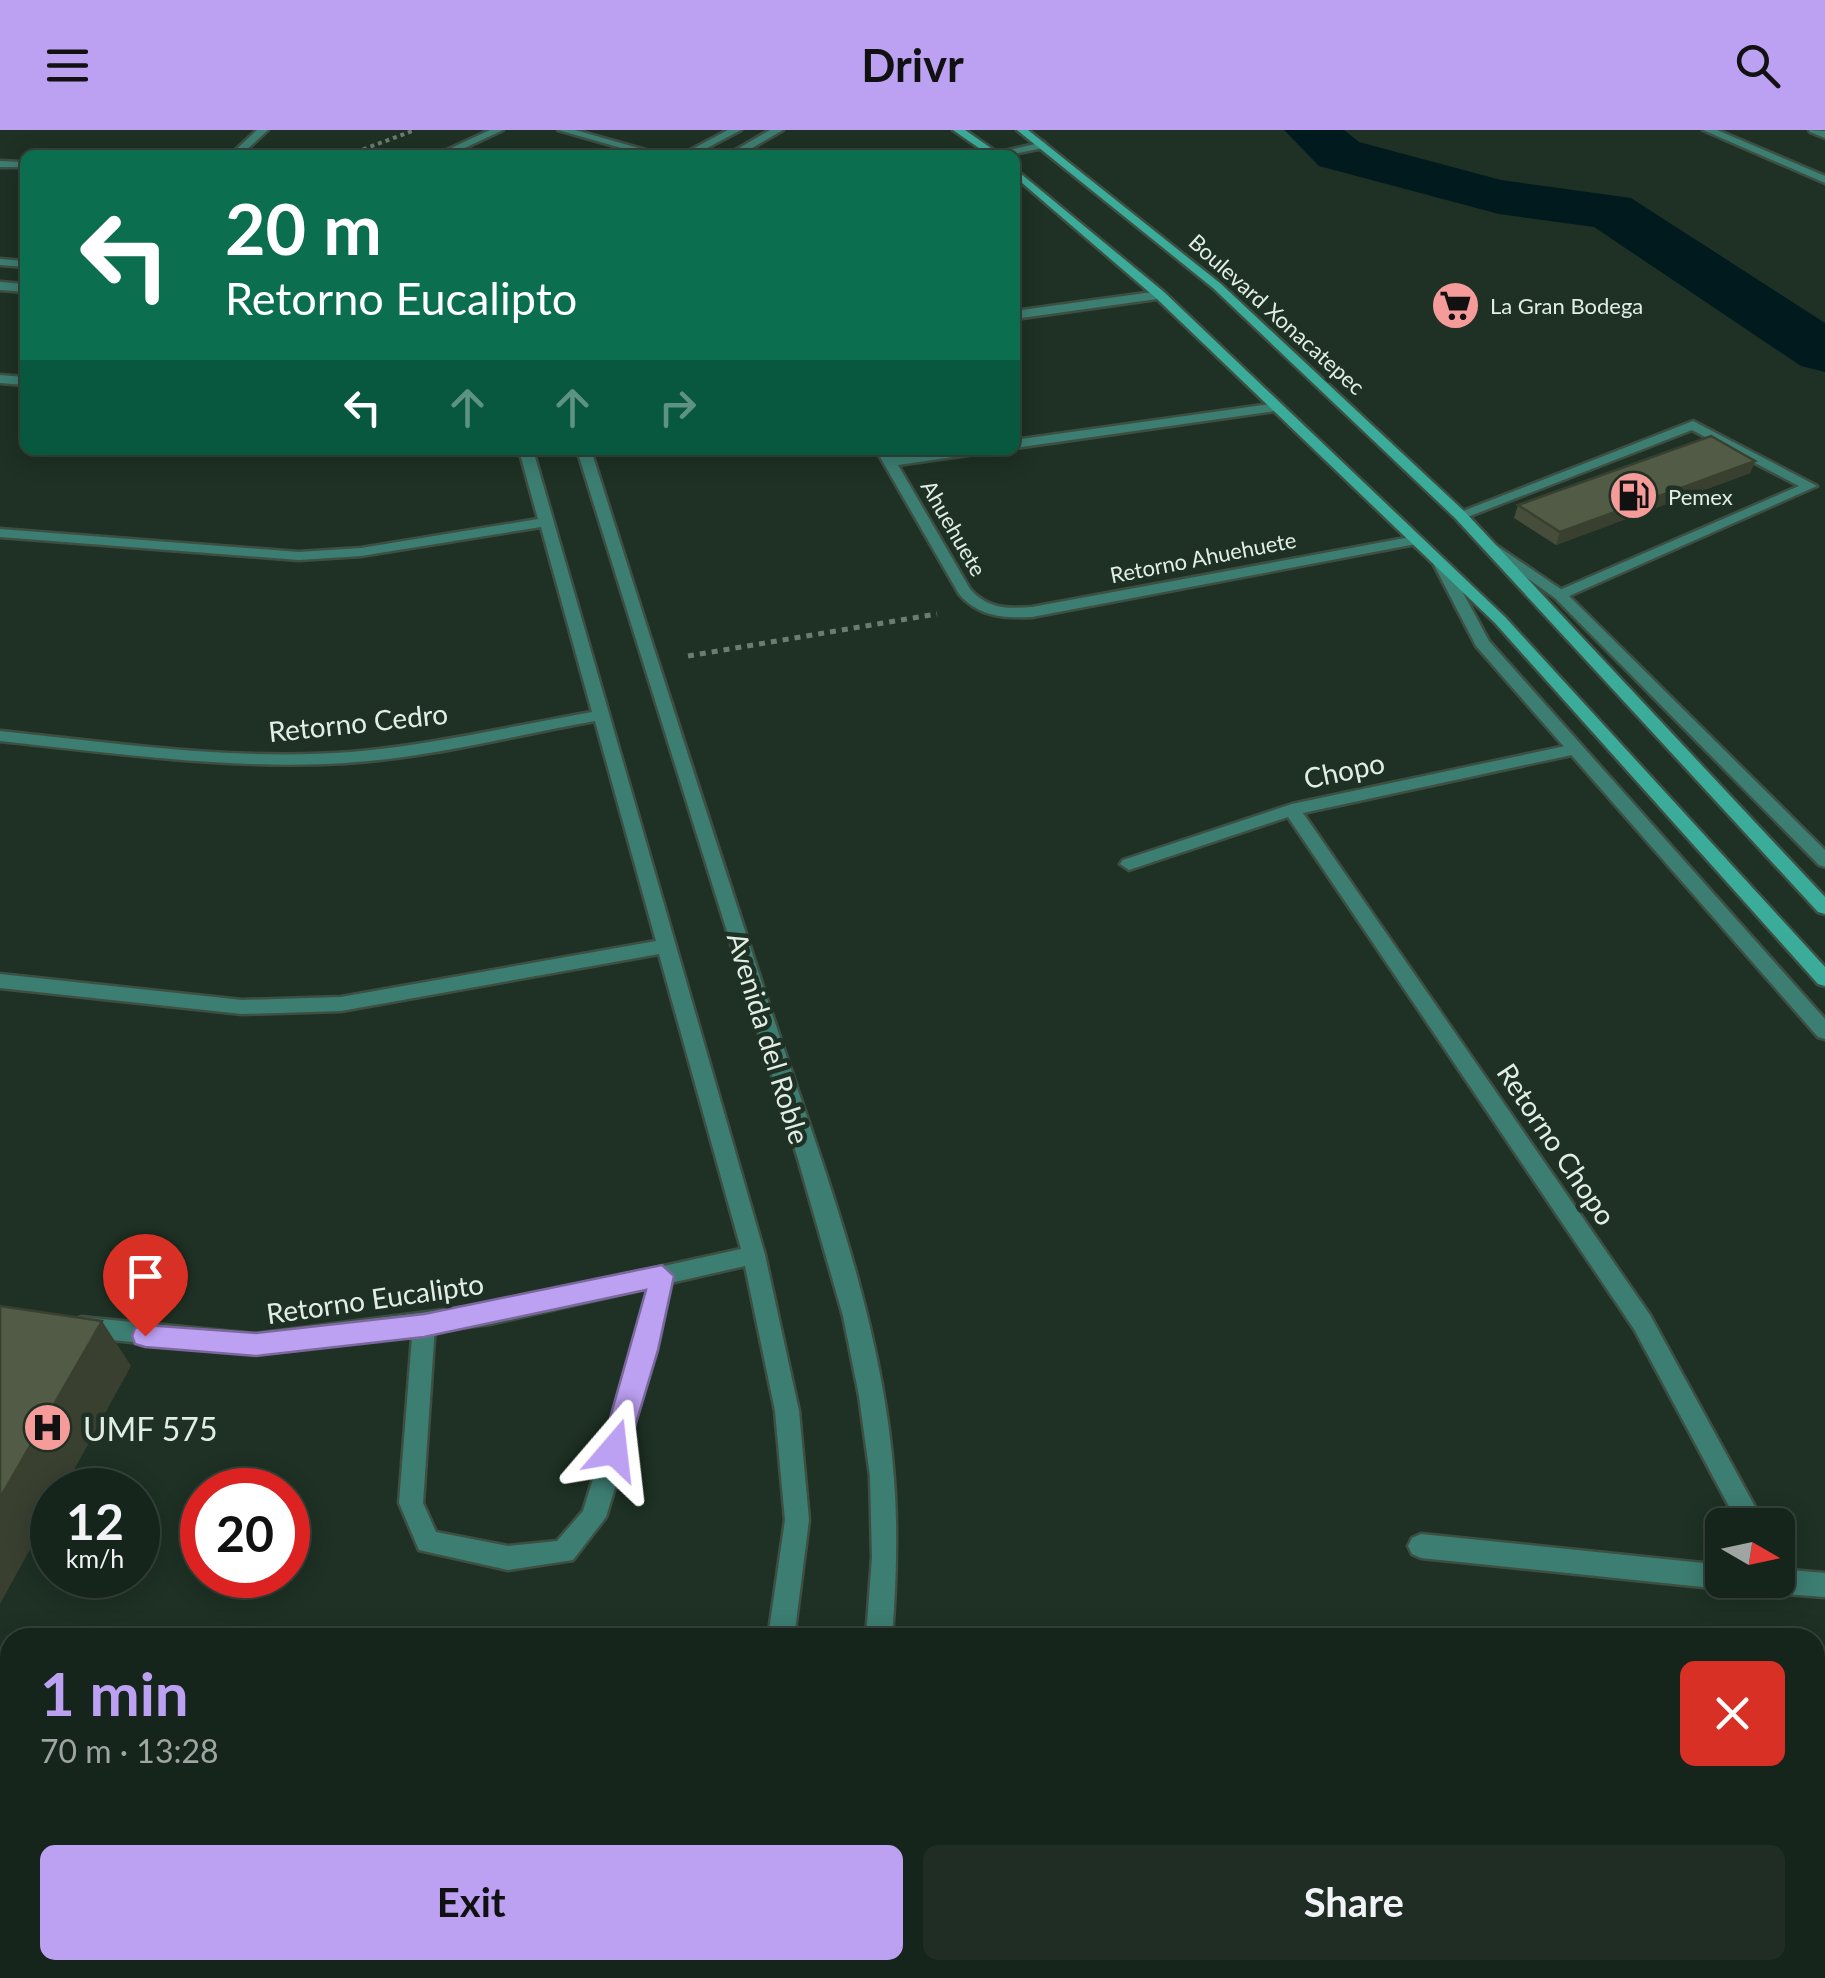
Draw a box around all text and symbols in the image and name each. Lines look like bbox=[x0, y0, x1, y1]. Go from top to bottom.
icon: menu bbox=[40, 38, 95, 93]
text: Drivr bbox=[861, 38, 964, 92]
icon: search bbox=[1730, 38, 1785, 93]
text: 20 m bbox=[225, 186, 382, 270]
icon: left bbox=[60, 190, 190, 320]
street label: Boulevard Xonacatepec bbox=[1184, 228, 1370, 400]
text: Retorno Eucalipto bbox=[225, 271, 577, 325]
supermarket icon: La Gran Bodega bbox=[1429, 279, 1481, 331]
place label: La Gran Bodega bbox=[1490, 292, 1643, 319]
icon: left bbox=[335, 380, 390, 435]
icon: ahead bbox=[440, 380, 495, 435]
icon: ahead bbox=[545, 380, 600, 435]
icon: right bbox=[650, 380, 705, 435]
fuel station icon: Pemex bbox=[1607, 470, 1659, 522]
street label: Ahuehuete bbox=[916, 475, 992, 581]
place label: Pemex bbox=[1668, 483, 1733, 510]
street label: Retorno Ahuehuete bbox=[1108, 526, 1298, 588]
street label: Retorno Cedro bbox=[267, 696, 449, 748]
street label: Chopo bbox=[1300, 745, 1388, 795]
street label: Avenida del Roble bbox=[721, 928, 817, 1148]
street label: Retorno Chopo bbox=[1490, 1057, 1624, 1231]
pin bbox=[103, 1234, 188, 1337]
icon: arrive bbox=[118, 1249, 173, 1304]
street label: Retorno Eucalipto bbox=[264, 1266, 486, 1330]
position arrow bbox=[562, 1398, 666, 1502]
hospital icon: UMF 575 bbox=[22, 1402, 74, 1454]
place label: UMF 575 bbox=[83, 1409, 217, 1448]
speed limit sign: 20 bbox=[180, 1468, 310, 1598]
text: 12 bbox=[66, 1491, 124, 1551]
north arrow bbox=[1705, 1508, 1795, 1598]
map controls bbox=[1705, 1508, 1795, 1598]
text: km/h bbox=[66, 1543, 124, 1573]
text: 1 min bbox=[40, 1657, 189, 1729]
button: close bbox=[1680, 1661, 1785, 1766]
text: 70 m · 13:28 bbox=[40, 1731, 219, 1770]
button: Exit bbox=[40, 1845, 903, 1960]
button: Share bbox=[923, 1845, 1785, 1960]

